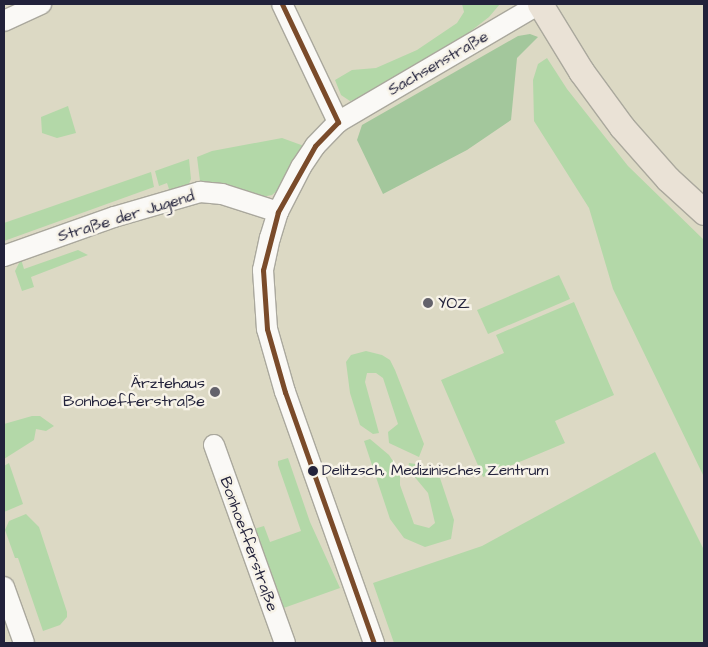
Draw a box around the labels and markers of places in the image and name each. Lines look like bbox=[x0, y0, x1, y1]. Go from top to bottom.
place label: YOZ bbox=[438, 293, 470, 313]
marker: YOZ bbox=[422, 297, 434, 309]
place label: Ärztehaus Bonhoefferstraße bbox=[63, 373, 205, 411]
marker: Ärztehaus Bonhoefferstraße bbox=[209, 386, 221, 398]
place label: Delitzsch, Medizinisches Zentrum bbox=[322, 462, 548, 480]
marker: Delitzsch, Medizinisches Zentrum bbox=[308, 466, 318, 476]

